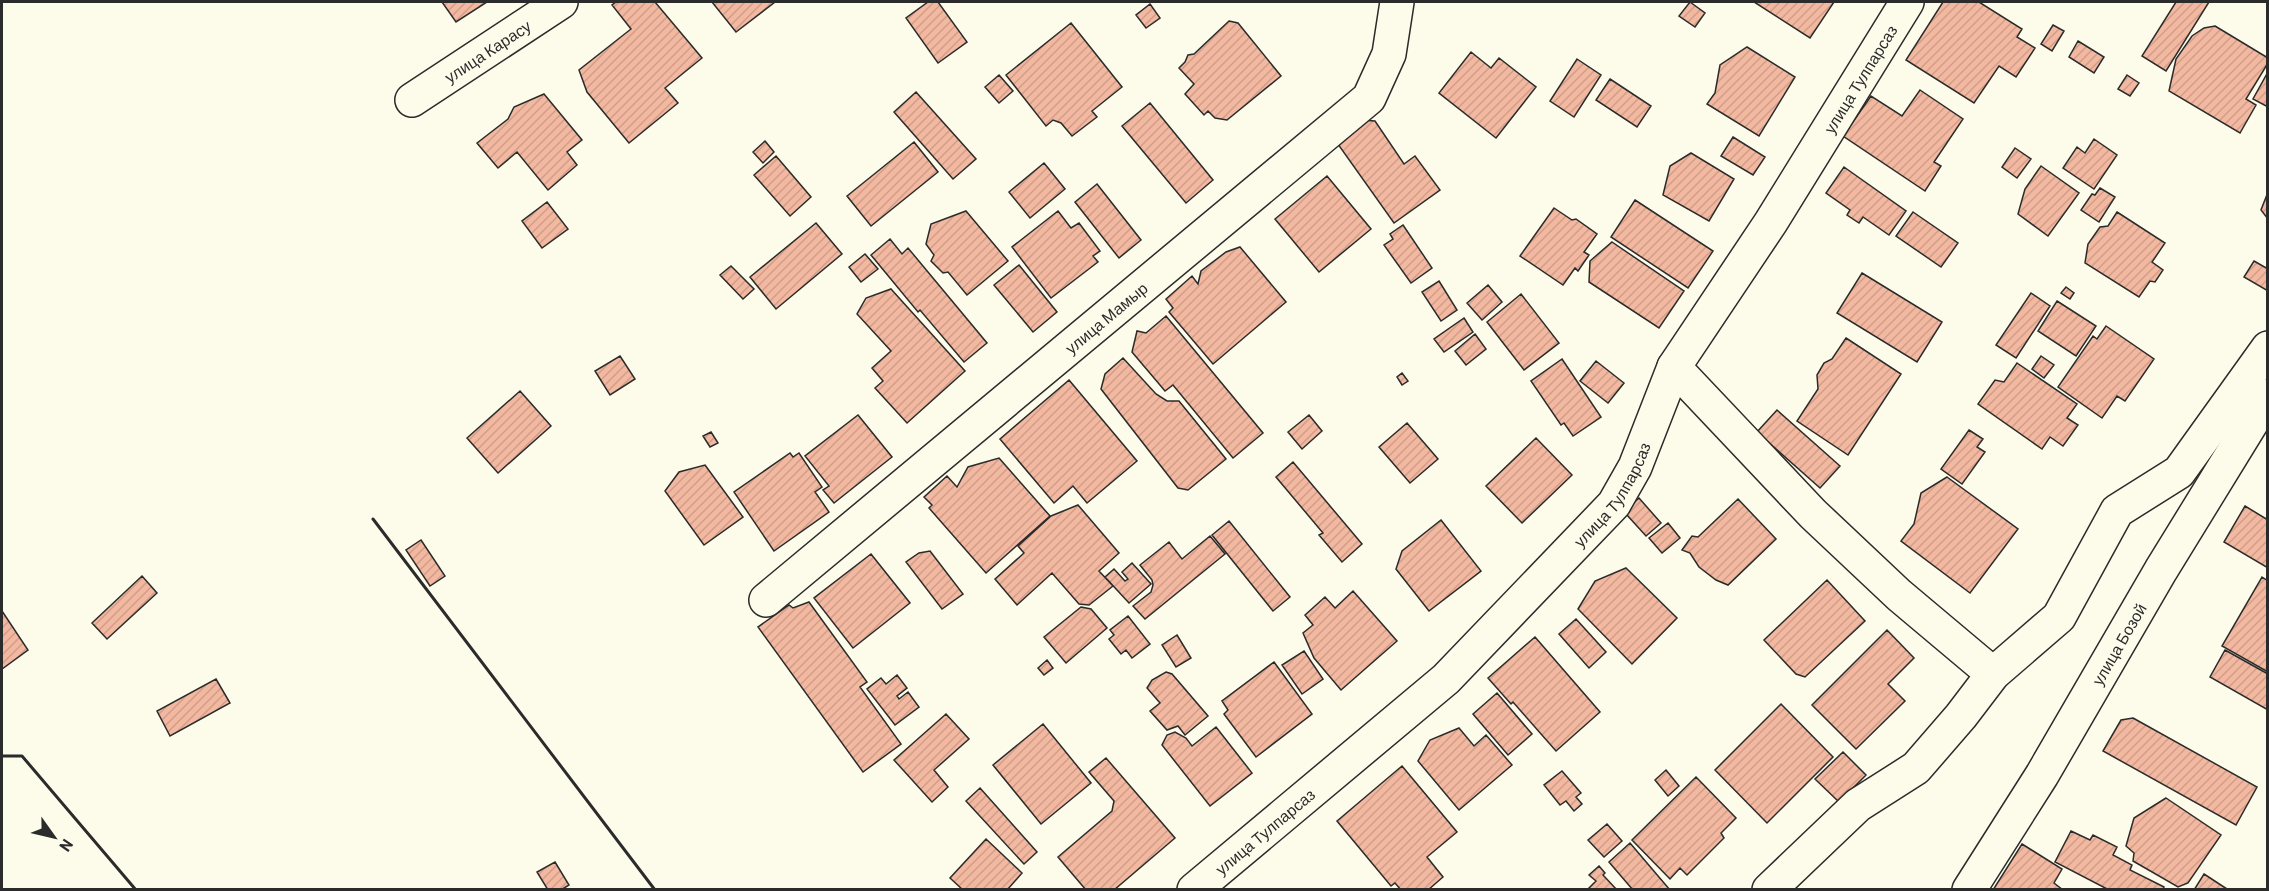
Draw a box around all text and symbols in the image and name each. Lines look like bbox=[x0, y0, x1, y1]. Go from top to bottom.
street label: улица Карасу bbox=[441, 15, 534, 86]
street label: улица Тулпарсаз bbox=[1819, 21, 1900, 136]
street label: улица Мамыр bbox=[1061, 278, 1151, 357]
street label: улица Тулпарсаз bbox=[1569, 439, 1653, 550]
street label: улица Бозой bbox=[2087, 599, 2149, 688]
street label: улица Тулпарсаз bbox=[1211, 784, 1318, 878]
north arrow bbox=[24, 807, 84, 867]
text: N bbox=[56, 836, 78, 855]

